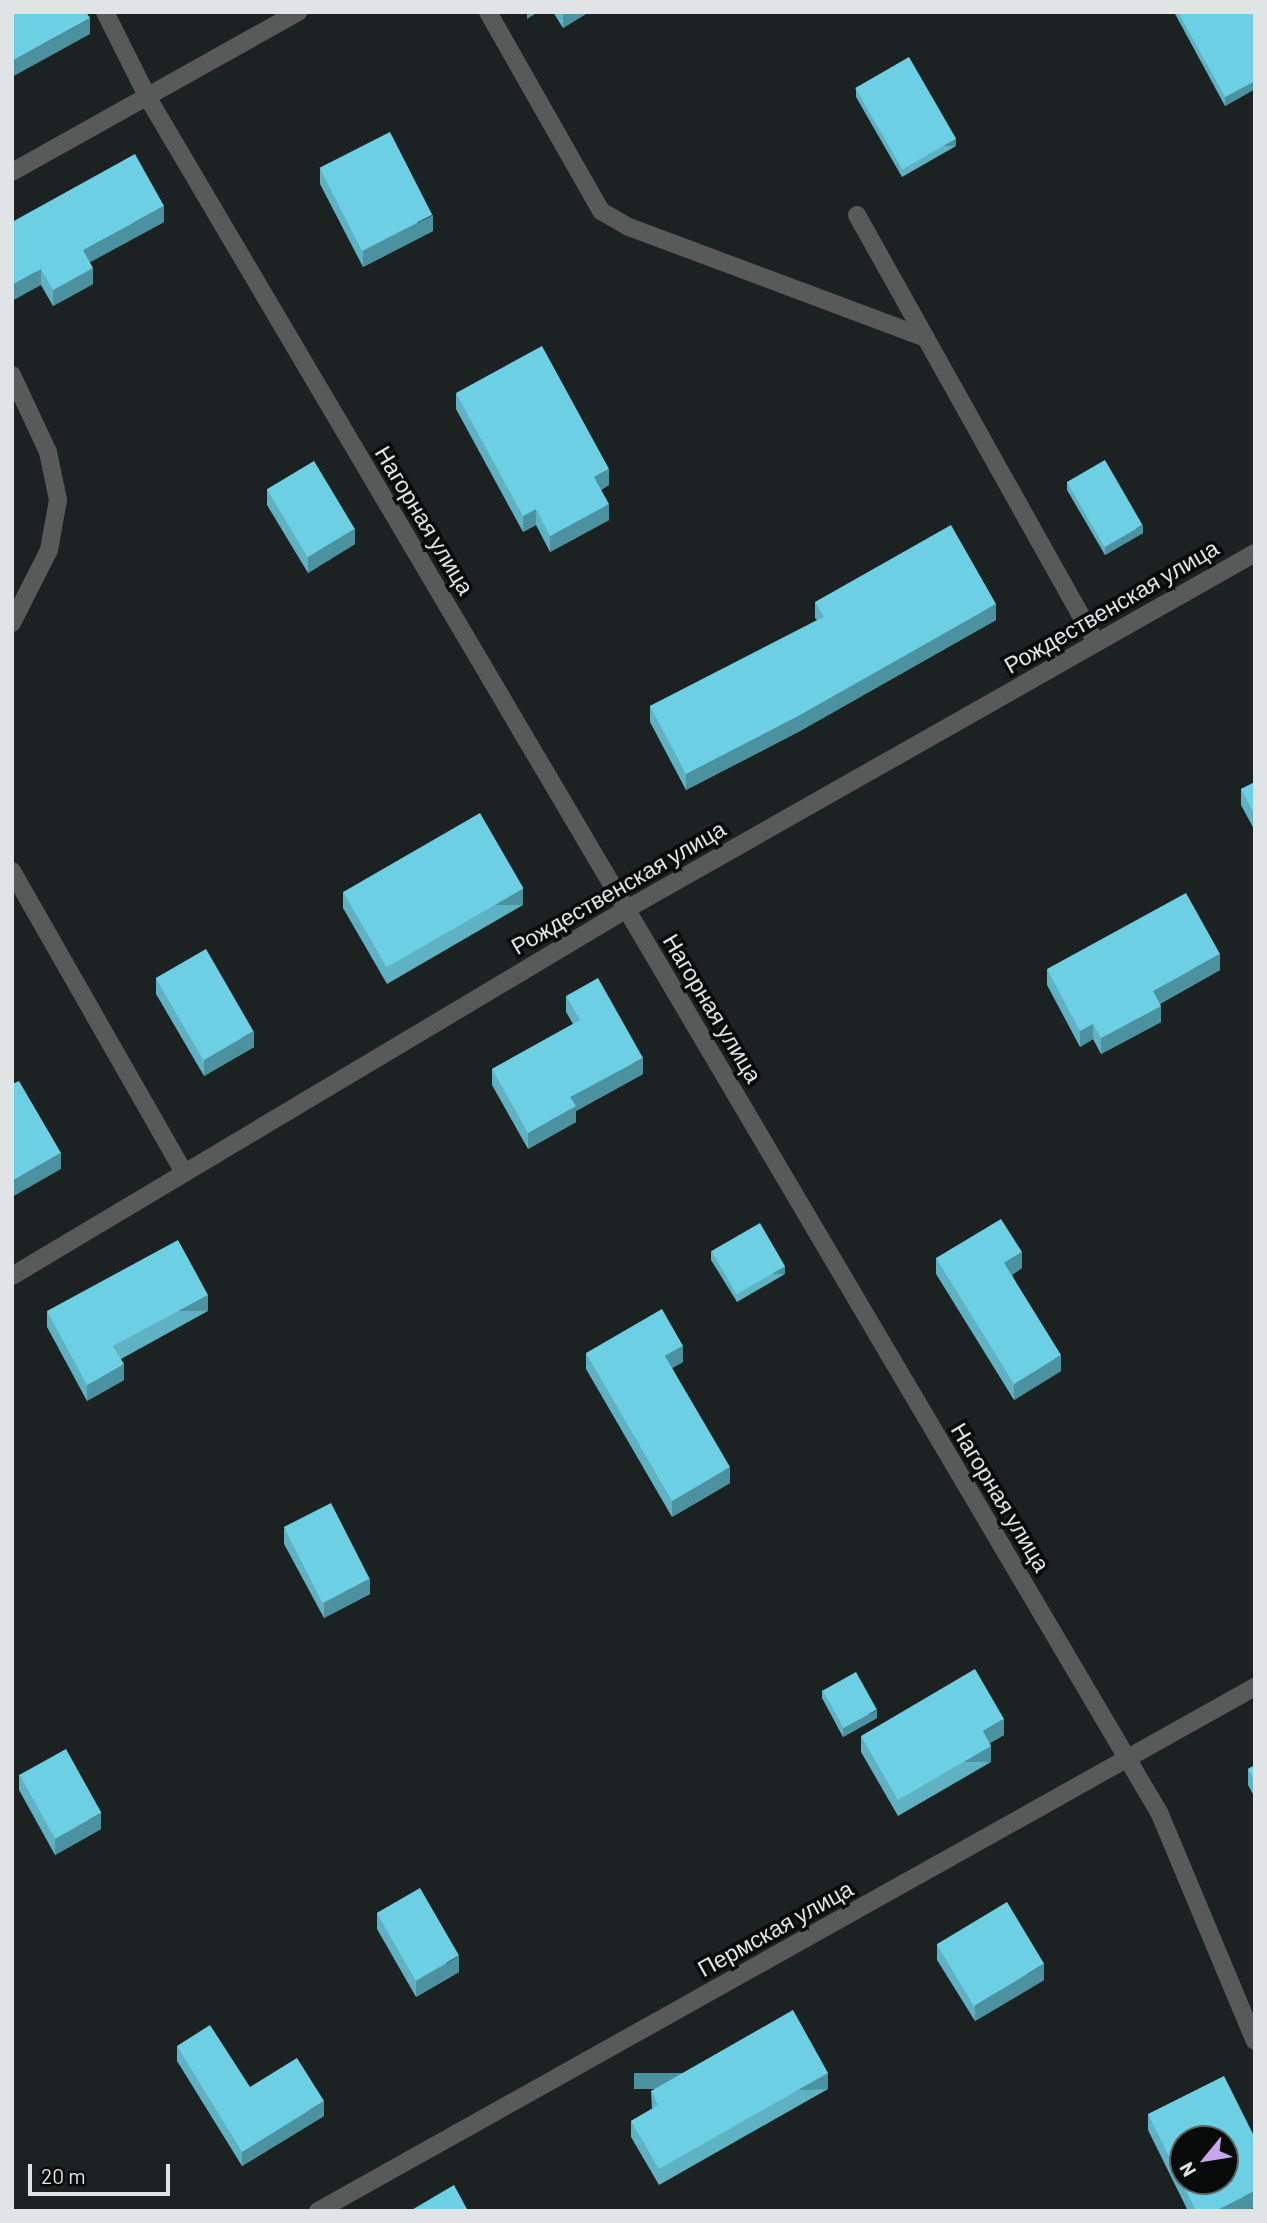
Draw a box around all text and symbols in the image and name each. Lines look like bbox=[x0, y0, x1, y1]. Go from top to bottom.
street label: Нагорная улица bbox=[370, 441, 480, 599]
street label: Рождественская улица bbox=[999, 533, 1223, 679]
street label: Рождественская улица bbox=[506, 814, 730, 960]
street label: Нагорная улица bbox=[658, 929, 768, 1087]
street label: Нагорная улица bbox=[946, 1418, 1056, 1576]
street label: Пермская улица bbox=[693, 1874, 857, 1982]
north arrow bbox=[1169, 2125, 1239, 2195]
scale bar bbox=[32, 2150, 173, 2194]
text: N bbox=[1174, 2159, 1200, 2181]
text: 20 m bbox=[41, 2163, 86, 2188]

